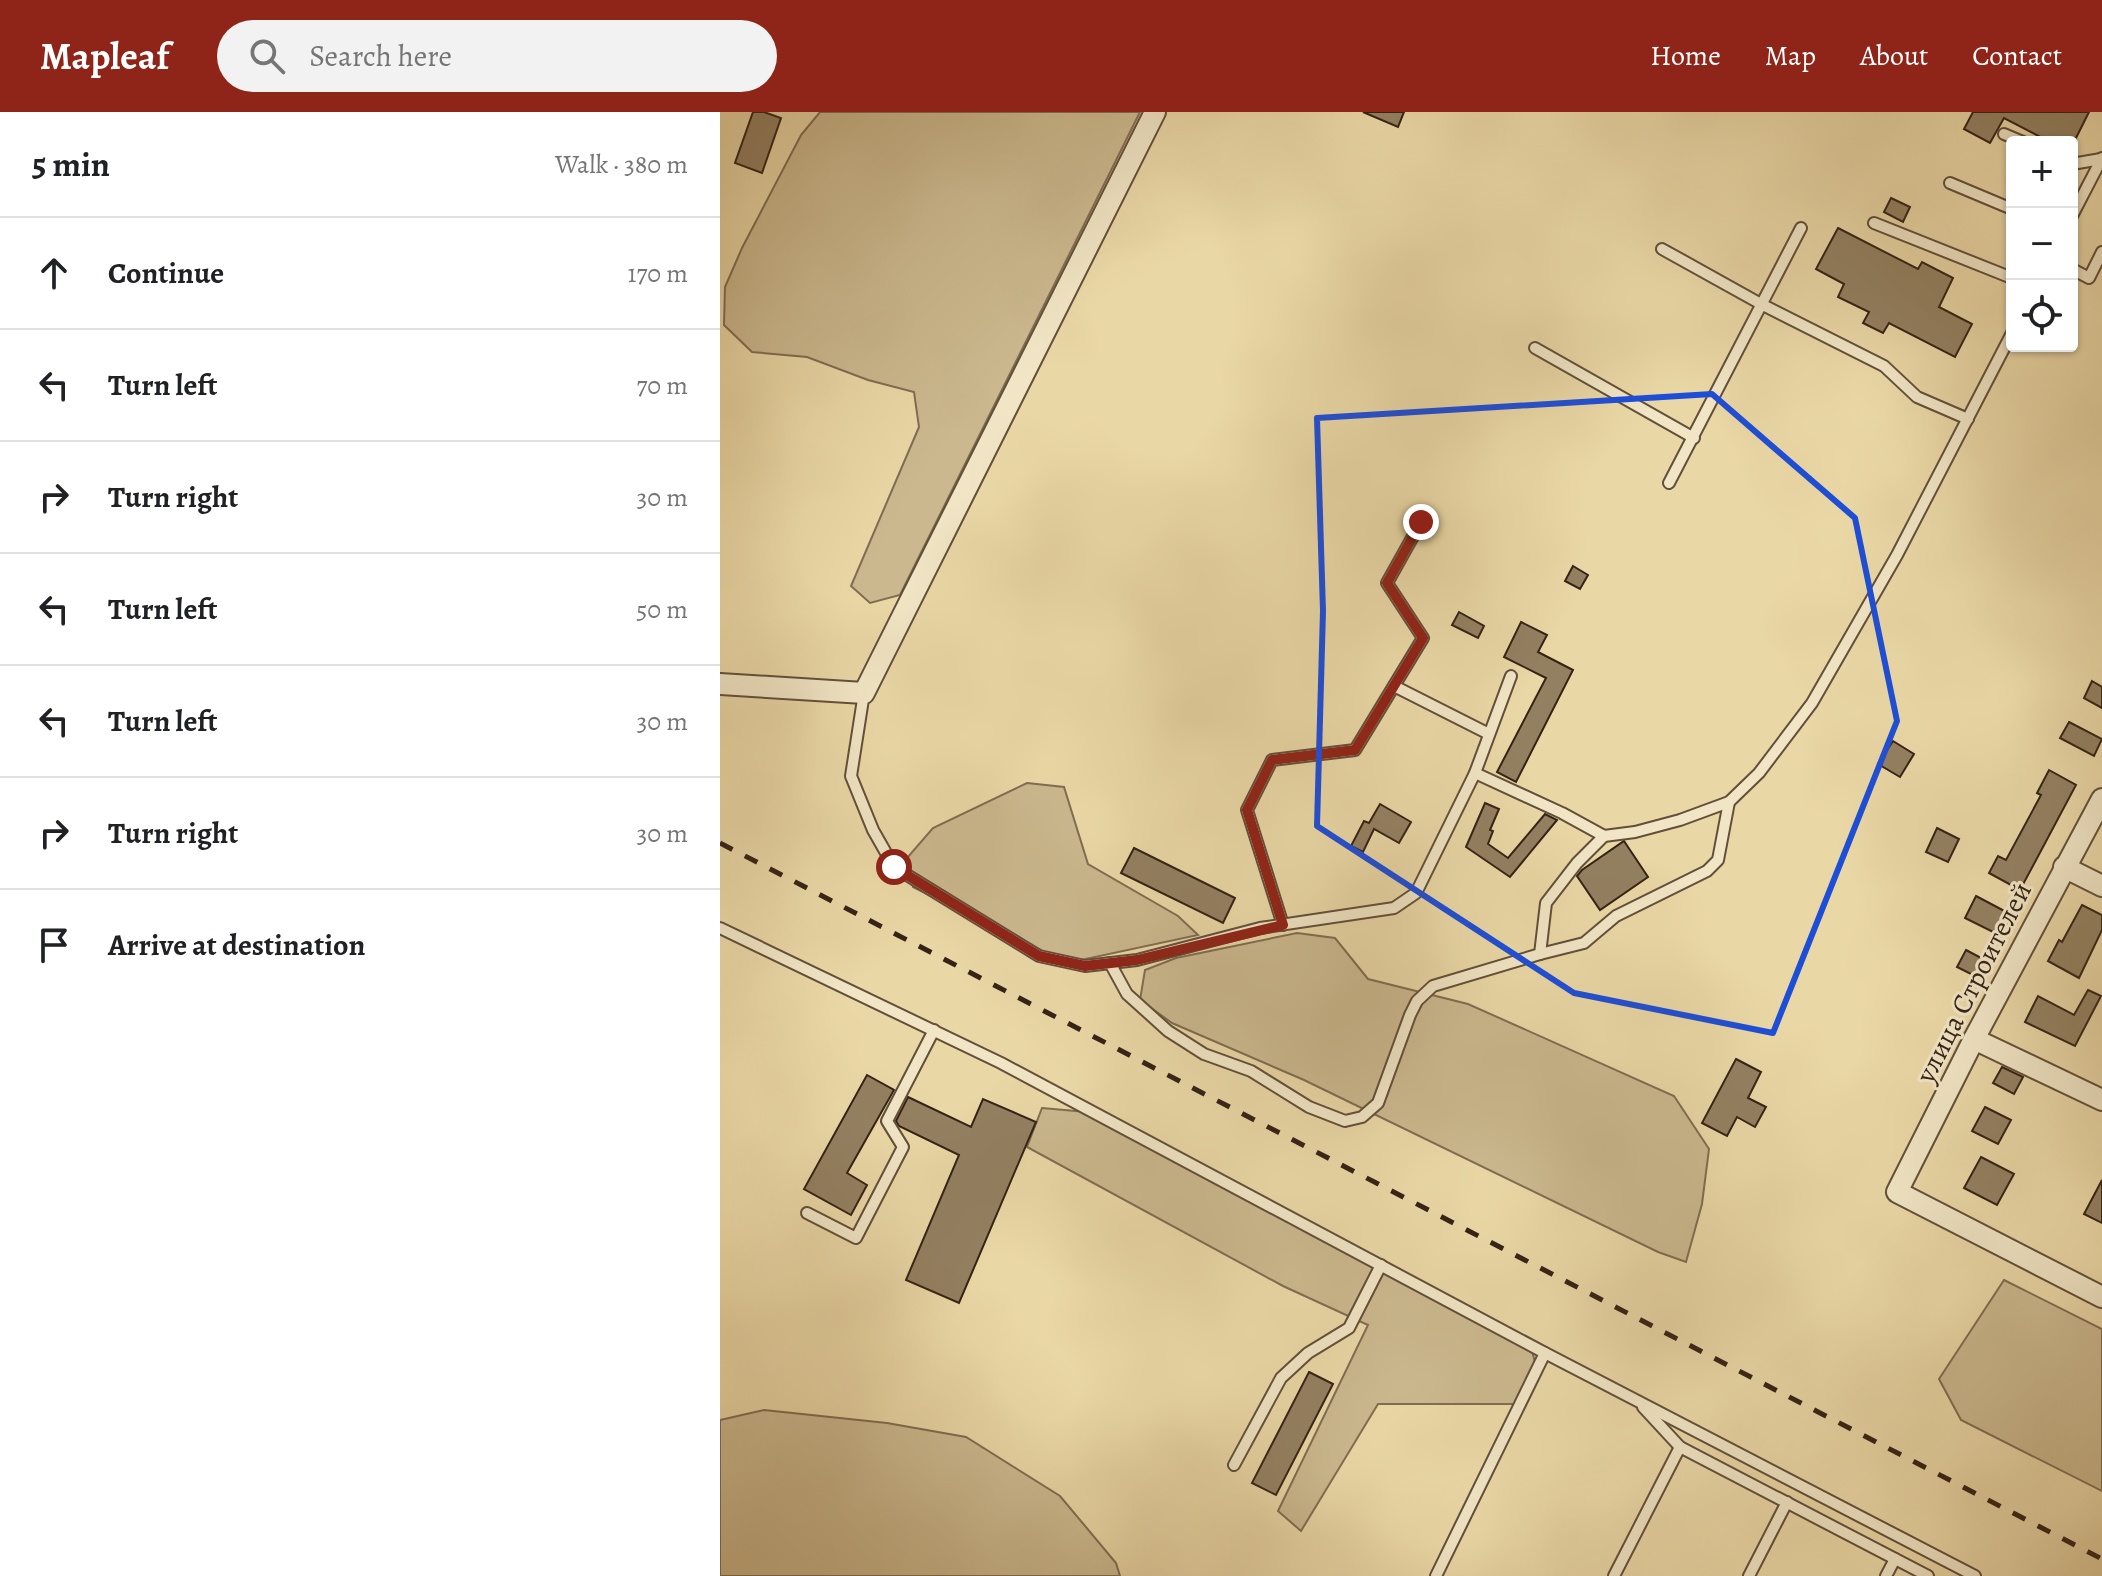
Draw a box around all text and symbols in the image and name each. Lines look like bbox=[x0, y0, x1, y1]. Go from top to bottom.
search box bbox=[217, 20, 777, 92]
text: Mapleaf bbox=[40, 30, 169, 82]
icon: search bbox=[245, 34, 289, 78]
text: Search here bbox=[309, 36, 452, 76]
text: Home bbox=[1650, 37, 1721, 75]
text: Map bbox=[1765, 37, 1816, 75]
text: About bbox=[1860, 37, 1928, 75]
text: Contact bbox=[1972, 37, 2062, 75]
map controls bbox=[2006, 136, 2078, 352]
button: + bbox=[2006, 136, 2078, 208]
text: 5 min bbox=[32, 141, 110, 188]
text: Walk · 380 m bbox=[555, 147, 688, 182]
button: − bbox=[2006, 208, 2078, 280]
icon: ahead bbox=[32, 251, 76, 295]
text: Continue bbox=[108, 253, 224, 293]
text: 170 m bbox=[628, 256, 688, 291]
button: locate bbox=[2006, 280, 2078, 352]
icon: left bbox=[32, 363, 76, 407]
text: Turn left bbox=[108, 365, 217, 405]
text: 70 m bbox=[636, 368, 688, 403]
icon: right bbox=[32, 475, 76, 519]
text: Turn right bbox=[108, 477, 238, 517]
text: 30 m bbox=[637, 480, 688, 515]
route end bbox=[1403, 504, 1439, 540]
icon: left bbox=[32, 587, 76, 631]
text: Turn left bbox=[108, 589, 217, 629]
text: 50 m bbox=[636, 592, 688, 627]
icon: left bbox=[32, 699, 76, 743]
text: Turn left bbox=[108, 701, 217, 741]
text: 30 m bbox=[637, 704, 688, 739]
icon: right bbox=[32, 811, 76, 855]
text: Turn right bbox=[108, 813, 238, 853]
text: 30 m bbox=[637, 816, 688, 851]
route start bbox=[876, 849, 912, 885]
street label: улица Строителей bbox=[1906, 876, 2041, 1090]
icon: arrive bbox=[32, 923, 76, 967]
text: Arrive at destination bbox=[108, 925, 365, 965]

